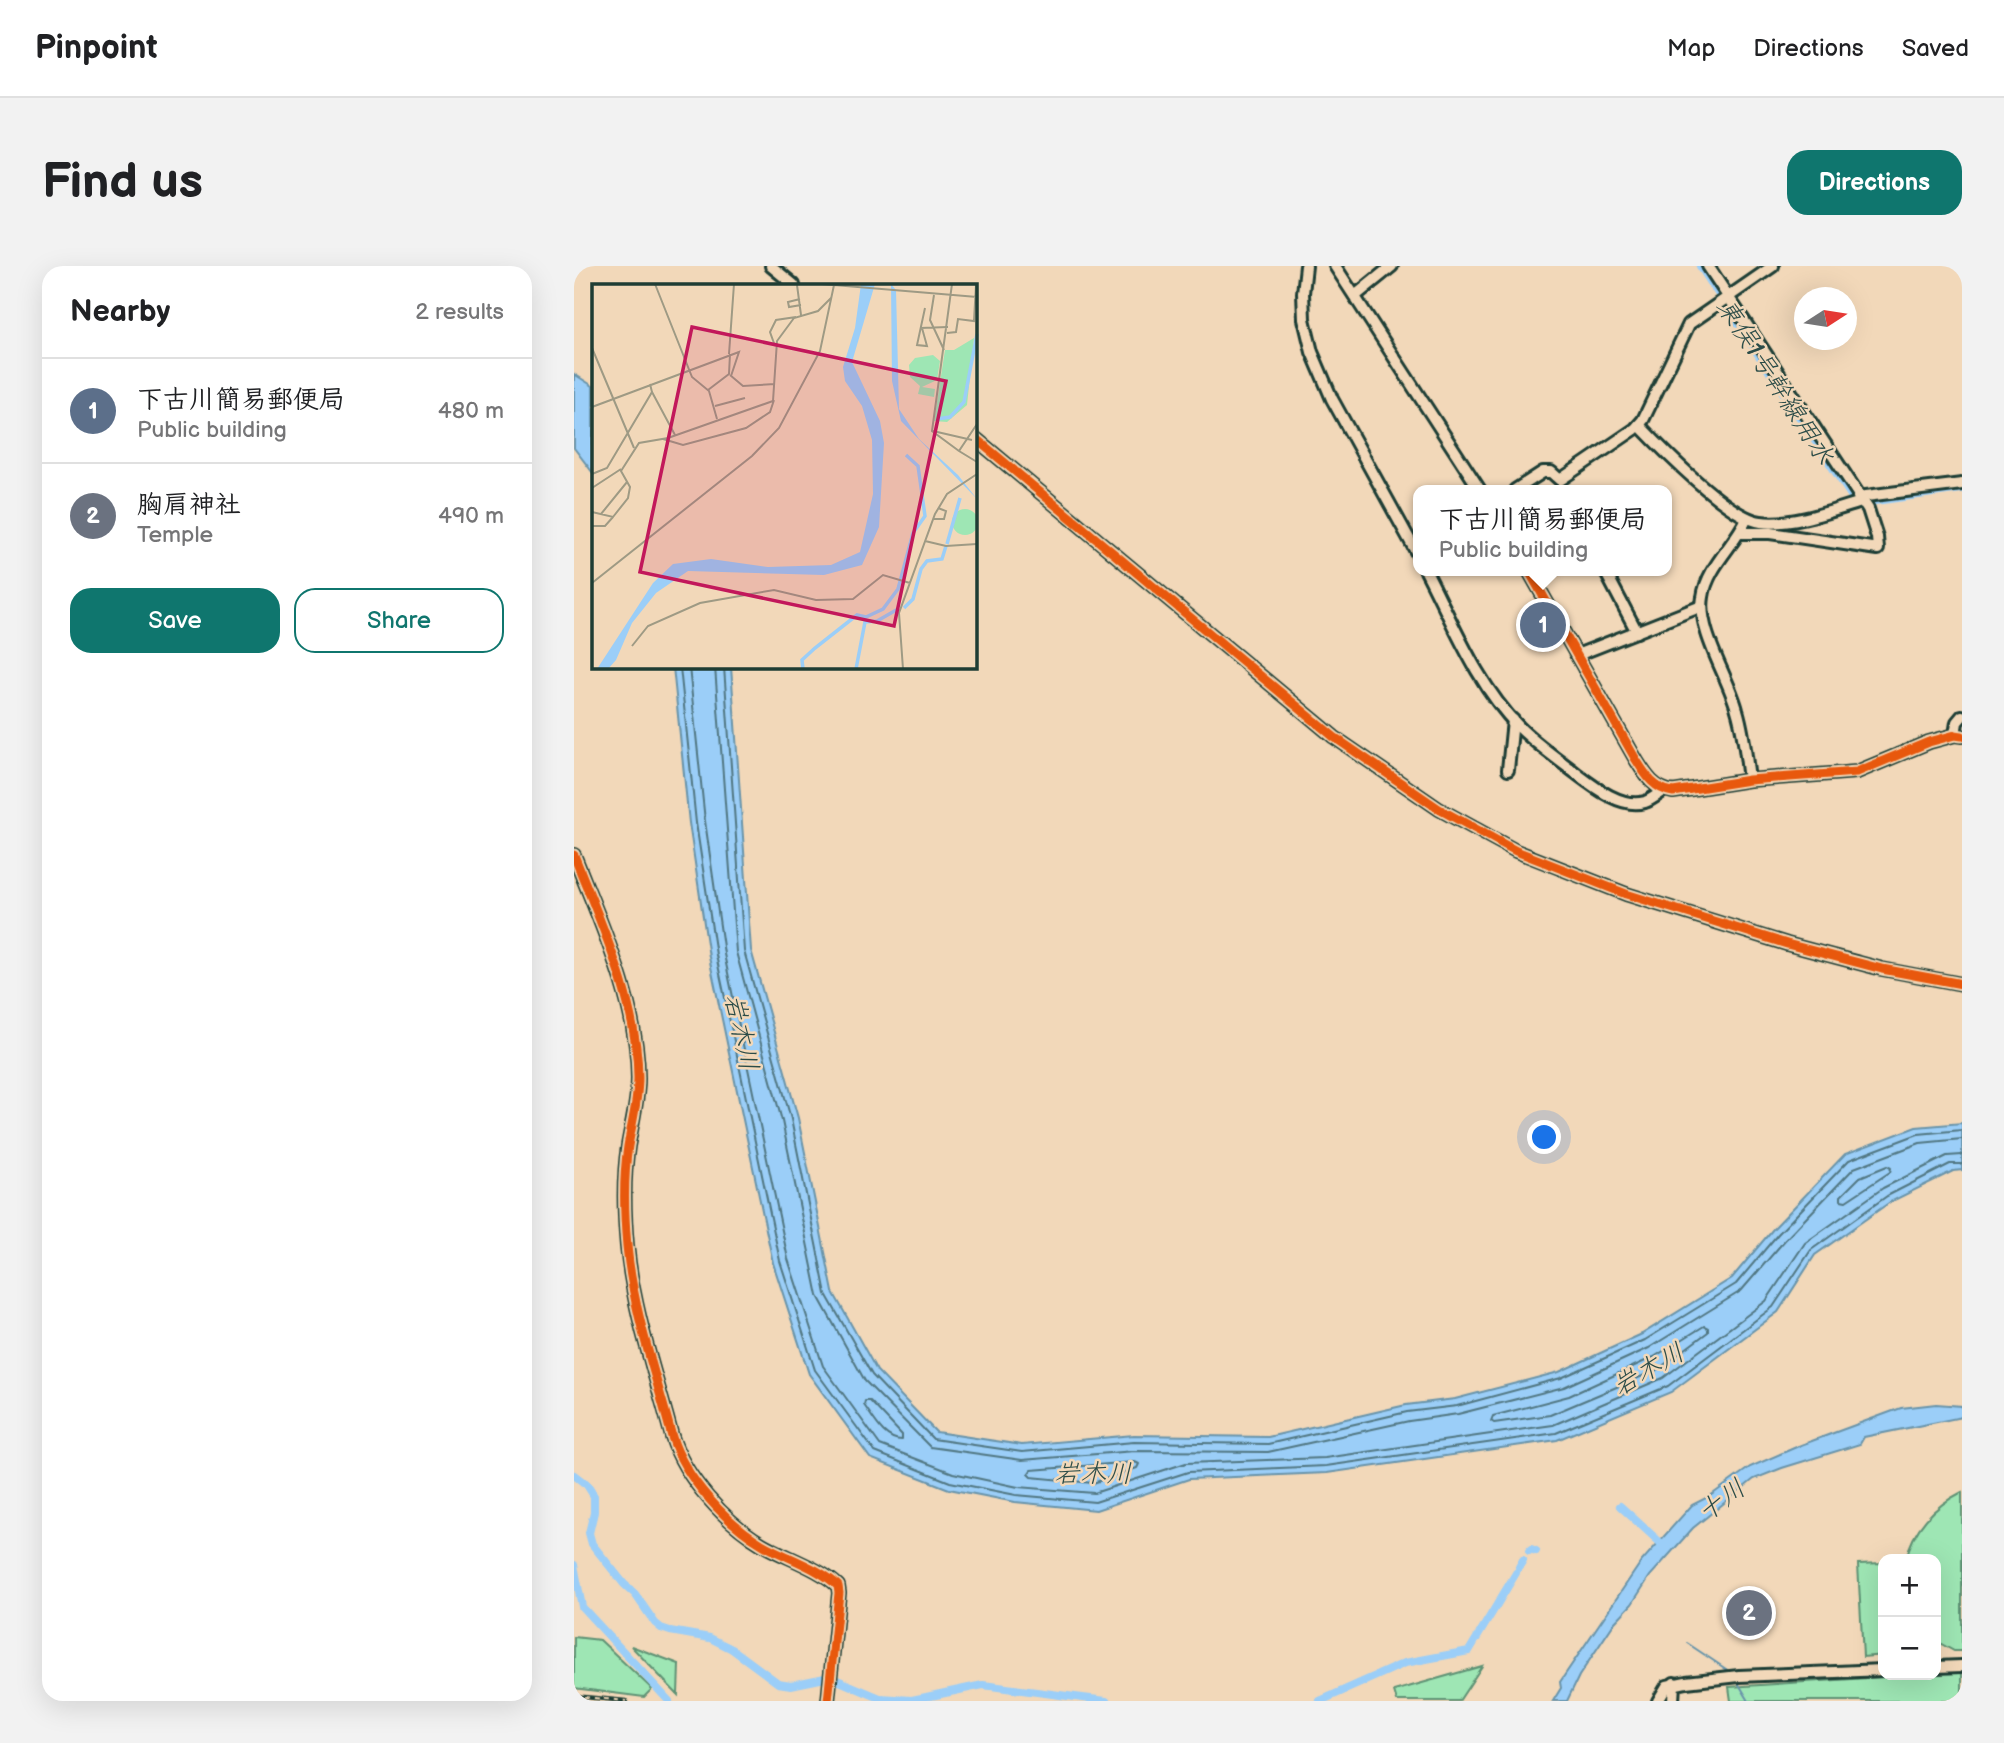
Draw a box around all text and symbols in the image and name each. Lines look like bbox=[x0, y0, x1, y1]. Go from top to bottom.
text: Pinpoint bbox=[35, 28, 157, 68]
text: Map bbox=[1667, 34, 1715, 63]
text: Directions bbox=[1753, 34, 1864, 63]
text: Saved bbox=[1902, 34, 1969, 63]
button: Directions bbox=[1787, 150, 1962, 215]
text: Find us bbox=[42, 153, 203, 212]
inset map bbox=[592, 284, 976, 668]
north arrow bbox=[1794, 287, 1857, 350]
water label: 東俣1号幹線用水 bbox=[1710, 293, 1840, 471]
text: Nearby bbox=[70, 294, 170, 330]
text: 2 results bbox=[415, 298, 504, 326]
text: 下古川簡易郵便局 bbox=[137, 385, 345, 416]
text: 1 bbox=[88, 397, 98, 425]
text: 480 m bbox=[438, 397, 504, 425]
text: Public building bbox=[137, 416, 287, 444]
popup bbox=[1413, 485, 1672, 576]
text: 胸肩神社 bbox=[137, 490, 241, 521]
text: 2 bbox=[86, 502, 100, 530]
text: 490 m bbox=[438, 502, 504, 530]
text: 下古川簡易郵便局 bbox=[1438, 505, 1647, 536]
text: Temple bbox=[137, 521, 213, 549]
text: Public building bbox=[1438, 536, 1588, 564]
button: Save bbox=[70, 588, 280, 653]
button: Share bbox=[294, 588, 504, 653]
pin: 1 bbox=[1520, 599, 1566, 651]
water label: 岩木川 bbox=[717, 991, 764, 1074]
your location bbox=[1527, 1120, 1561, 1154]
water label: 岩木川 bbox=[1607, 1337, 1690, 1403]
water label: 岩木川 bbox=[1054, 1459, 1132, 1490]
water label: 十川 bbox=[1692, 1473, 1752, 1529]
map controls bbox=[1878, 1554, 1941, 1680]
button: + bbox=[1878, 1554, 1941, 1617]
pin: 2 bbox=[1726, 1587, 1772, 1639]
button: − bbox=[1878, 1617, 1941, 1680]

